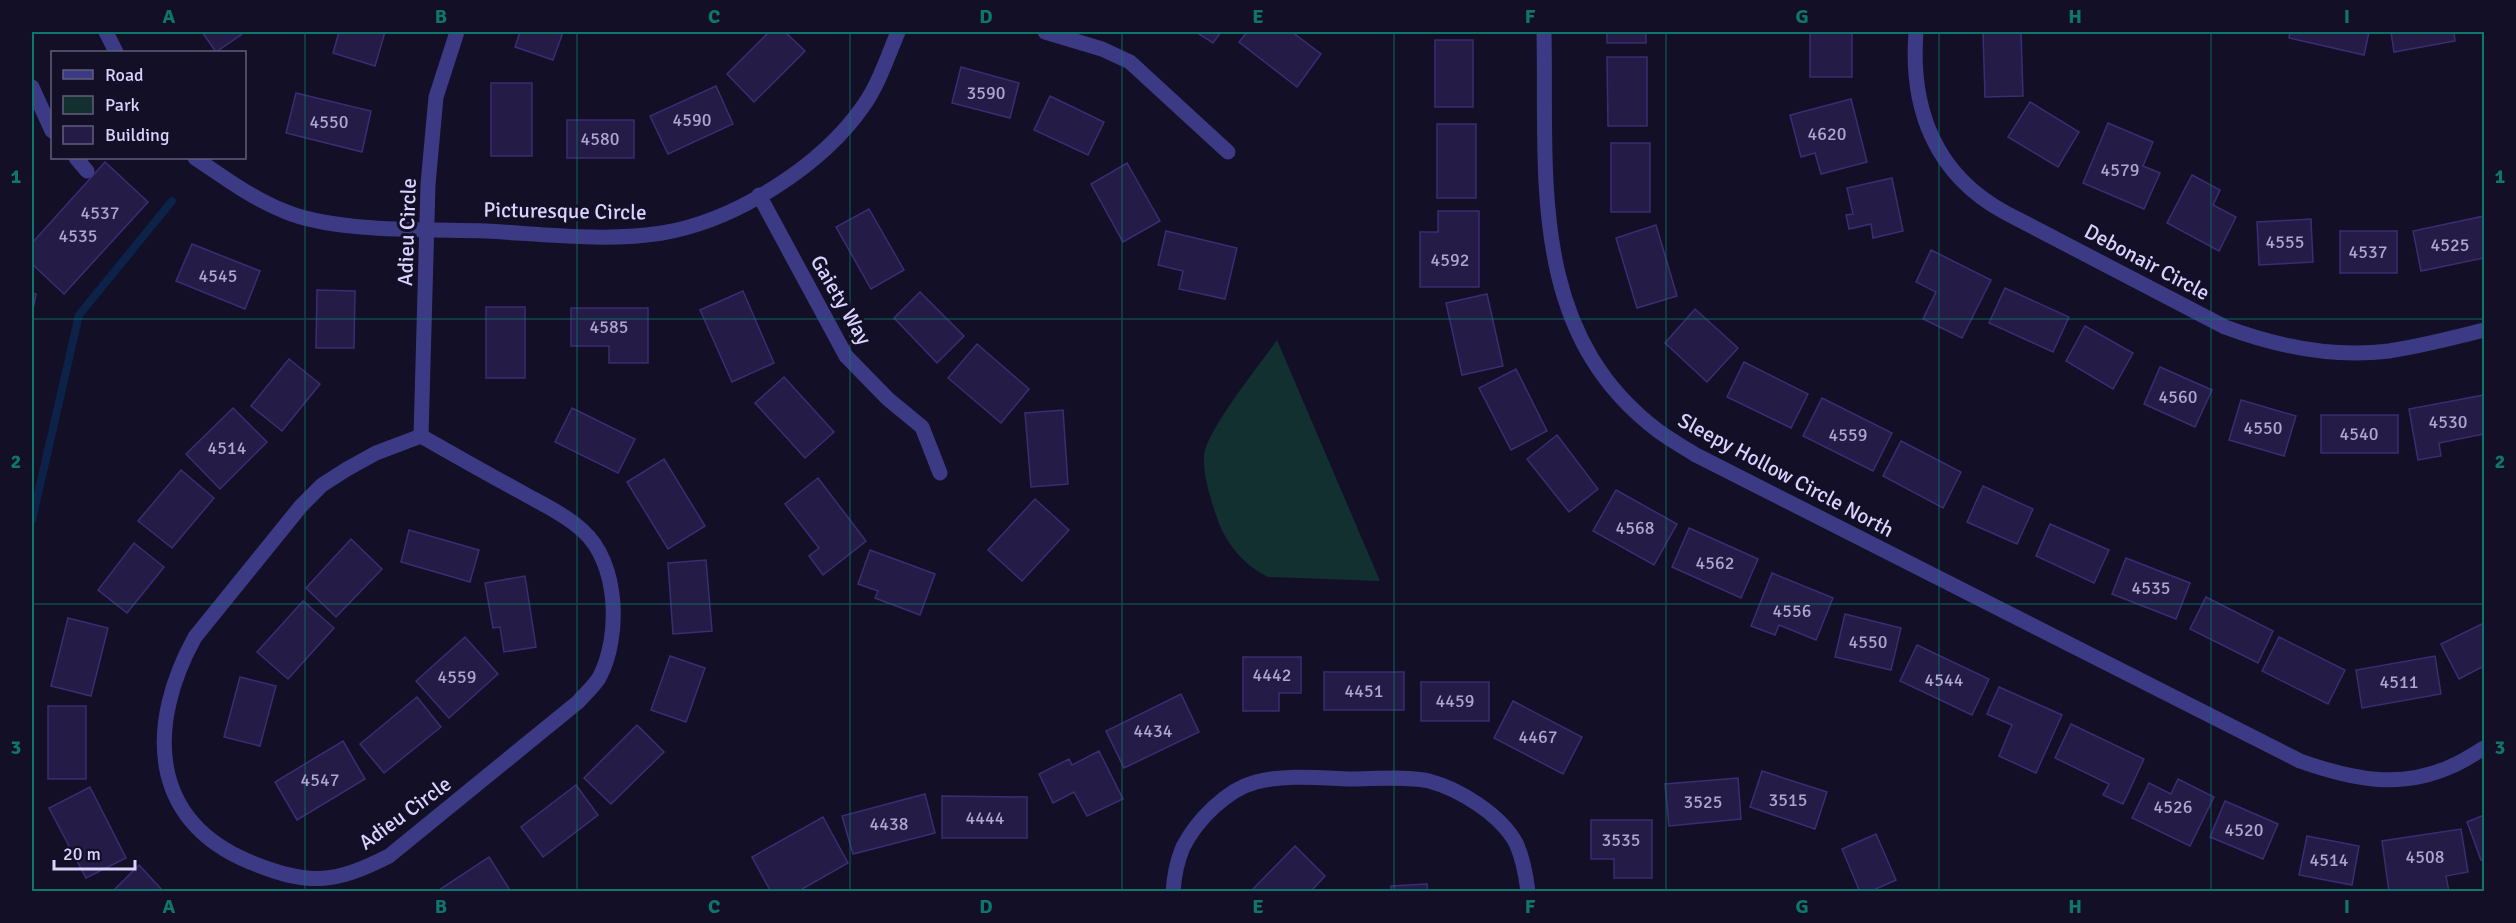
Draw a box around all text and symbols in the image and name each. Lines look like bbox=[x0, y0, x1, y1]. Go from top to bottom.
text: A bbox=[163, 4, 176, 29]
text: B bbox=[435, 4, 447, 29]
text: C bbox=[708, 4, 720, 29]
text: D bbox=[979, 4, 993, 29]
text: E bbox=[1252, 4, 1264, 29]
text: F bbox=[1525, 4, 1536, 29]
text: G bbox=[1795, 4, 1809, 29]
text: H bbox=[2068, 4, 2082, 29]
text: I bbox=[2344, 4, 2350, 29]
legend bbox=[51, 51, 246, 159]
text: Road bbox=[105, 64, 144, 86]
house number: 3590 bbox=[967, 82, 1005, 104]
text: Park bbox=[105, 94, 140, 116]
house number: 4590 bbox=[673, 109, 711, 131]
house number: 4550 bbox=[310, 111, 348, 133]
house number: 4620 bbox=[1808, 123, 1846, 145]
text: Building bbox=[105, 124, 169, 146]
house number: 4580 bbox=[581, 128, 619, 150]
house number: 4579 bbox=[2101, 159, 2139, 181]
text: 1 bbox=[11, 164, 22, 189]
text: 1 bbox=[2495, 164, 2506, 189]
street label: Adieu Circle bbox=[392, 178, 422, 286]
street label: Picturesque Circle bbox=[483, 197, 647, 225]
house number: 4537 bbox=[81, 202, 119, 224]
street label: Debonair Circle bbox=[2080, 218, 2214, 306]
house number: 4535 bbox=[59, 225, 97, 247]
house number: 4555 bbox=[2266, 231, 2304, 253]
house number: 4525 bbox=[2431, 234, 2469, 256]
house number: 4537 bbox=[2349, 241, 2387, 263]
house number: 4592 bbox=[1431, 249, 1469, 271]
street label: Gaiety Way bbox=[805, 250, 877, 350]
house number: 4545 bbox=[199, 265, 237, 287]
house number: 4585 bbox=[590, 316, 628, 338]
house number: 4560 bbox=[2159, 386, 2197, 408]
street label: Sleepy Hollow Circle North bbox=[1674, 407, 1898, 543]
house number: 4530 bbox=[2429, 411, 2467, 433]
house number: 4550 bbox=[2244, 417, 2282, 439]
house number: 4540 bbox=[2340, 423, 2378, 445]
house number: 4559 bbox=[1829, 424, 1867, 446]
house number: 4514 bbox=[208, 437, 247, 459]
text: 2 bbox=[11, 449, 21, 474]
text: 2 bbox=[2495, 449, 2505, 474]
house number: 4568 bbox=[1616, 517, 1654, 539]
house number: 4562 bbox=[1696, 552, 1734, 574]
house number: 4535 bbox=[2132, 577, 2170, 599]
house number: 4556 bbox=[1773, 600, 1811, 622]
house number: 4550 bbox=[1849, 631, 1887, 653]
house number: 4442 bbox=[1253, 664, 1291, 686]
house number: 4559 bbox=[438, 666, 476, 688]
house number: 4544 bbox=[1925, 669, 1964, 691]
house number: 4511 bbox=[2380, 671, 2418, 693]
house number: 4451 bbox=[1345, 680, 1383, 702]
house number: 4459 bbox=[1436, 690, 1474, 712]
house number: 4434 bbox=[1134, 720, 1173, 742]
house number: 4467 bbox=[1519, 726, 1557, 748]
text: 3 bbox=[11, 735, 21, 760]
text: 3 bbox=[2495, 735, 2505, 760]
house number: 4547 bbox=[301, 769, 339, 791]
street label: Adieu Circle bbox=[354, 771, 456, 855]
house number: 3515 bbox=[1769, 789, 1807, 811]
house number: 3525 bbox=[1684, 791, 1722, 813]
house number: 4526 bbox=[2154, 796, 2192, 818]
house number: 4444 bbox=[966, 807, 1005, 829]
house number: 4438 bbox=[870, 813, 908, 835]
house number: 4520 bbox=[2225, 819, 2263, 841]
house number: 3535 bbox=[1602, 829, 1640, 851]
scale bar bbox=[54, 833, 135, 871]
text: 20 m bbox=[63, 843, 101, 865]
house number: 4508 bbox=[2406, 846, 2444, 868]
house number: 4514 bbox=[2310, 849, 2349, 871]
text: A bbox=[163, 894, 176, 919]
text: B bbox=[435, 894, 447, 919]
text: C bbox=[708, 894, 720, 919]
text: D bbox=[979, 894, 993, 919]
text: E bbox=[1252, 894, 1264, 919]
text: F bbox=[1525, 894, 1536, 919]
text: G bbox=[1795, 894, 1809, 919]
text: H bbox=[2068, 894, 2082, 919]
text: I bbox=[2344, 894, 2350, 919]

